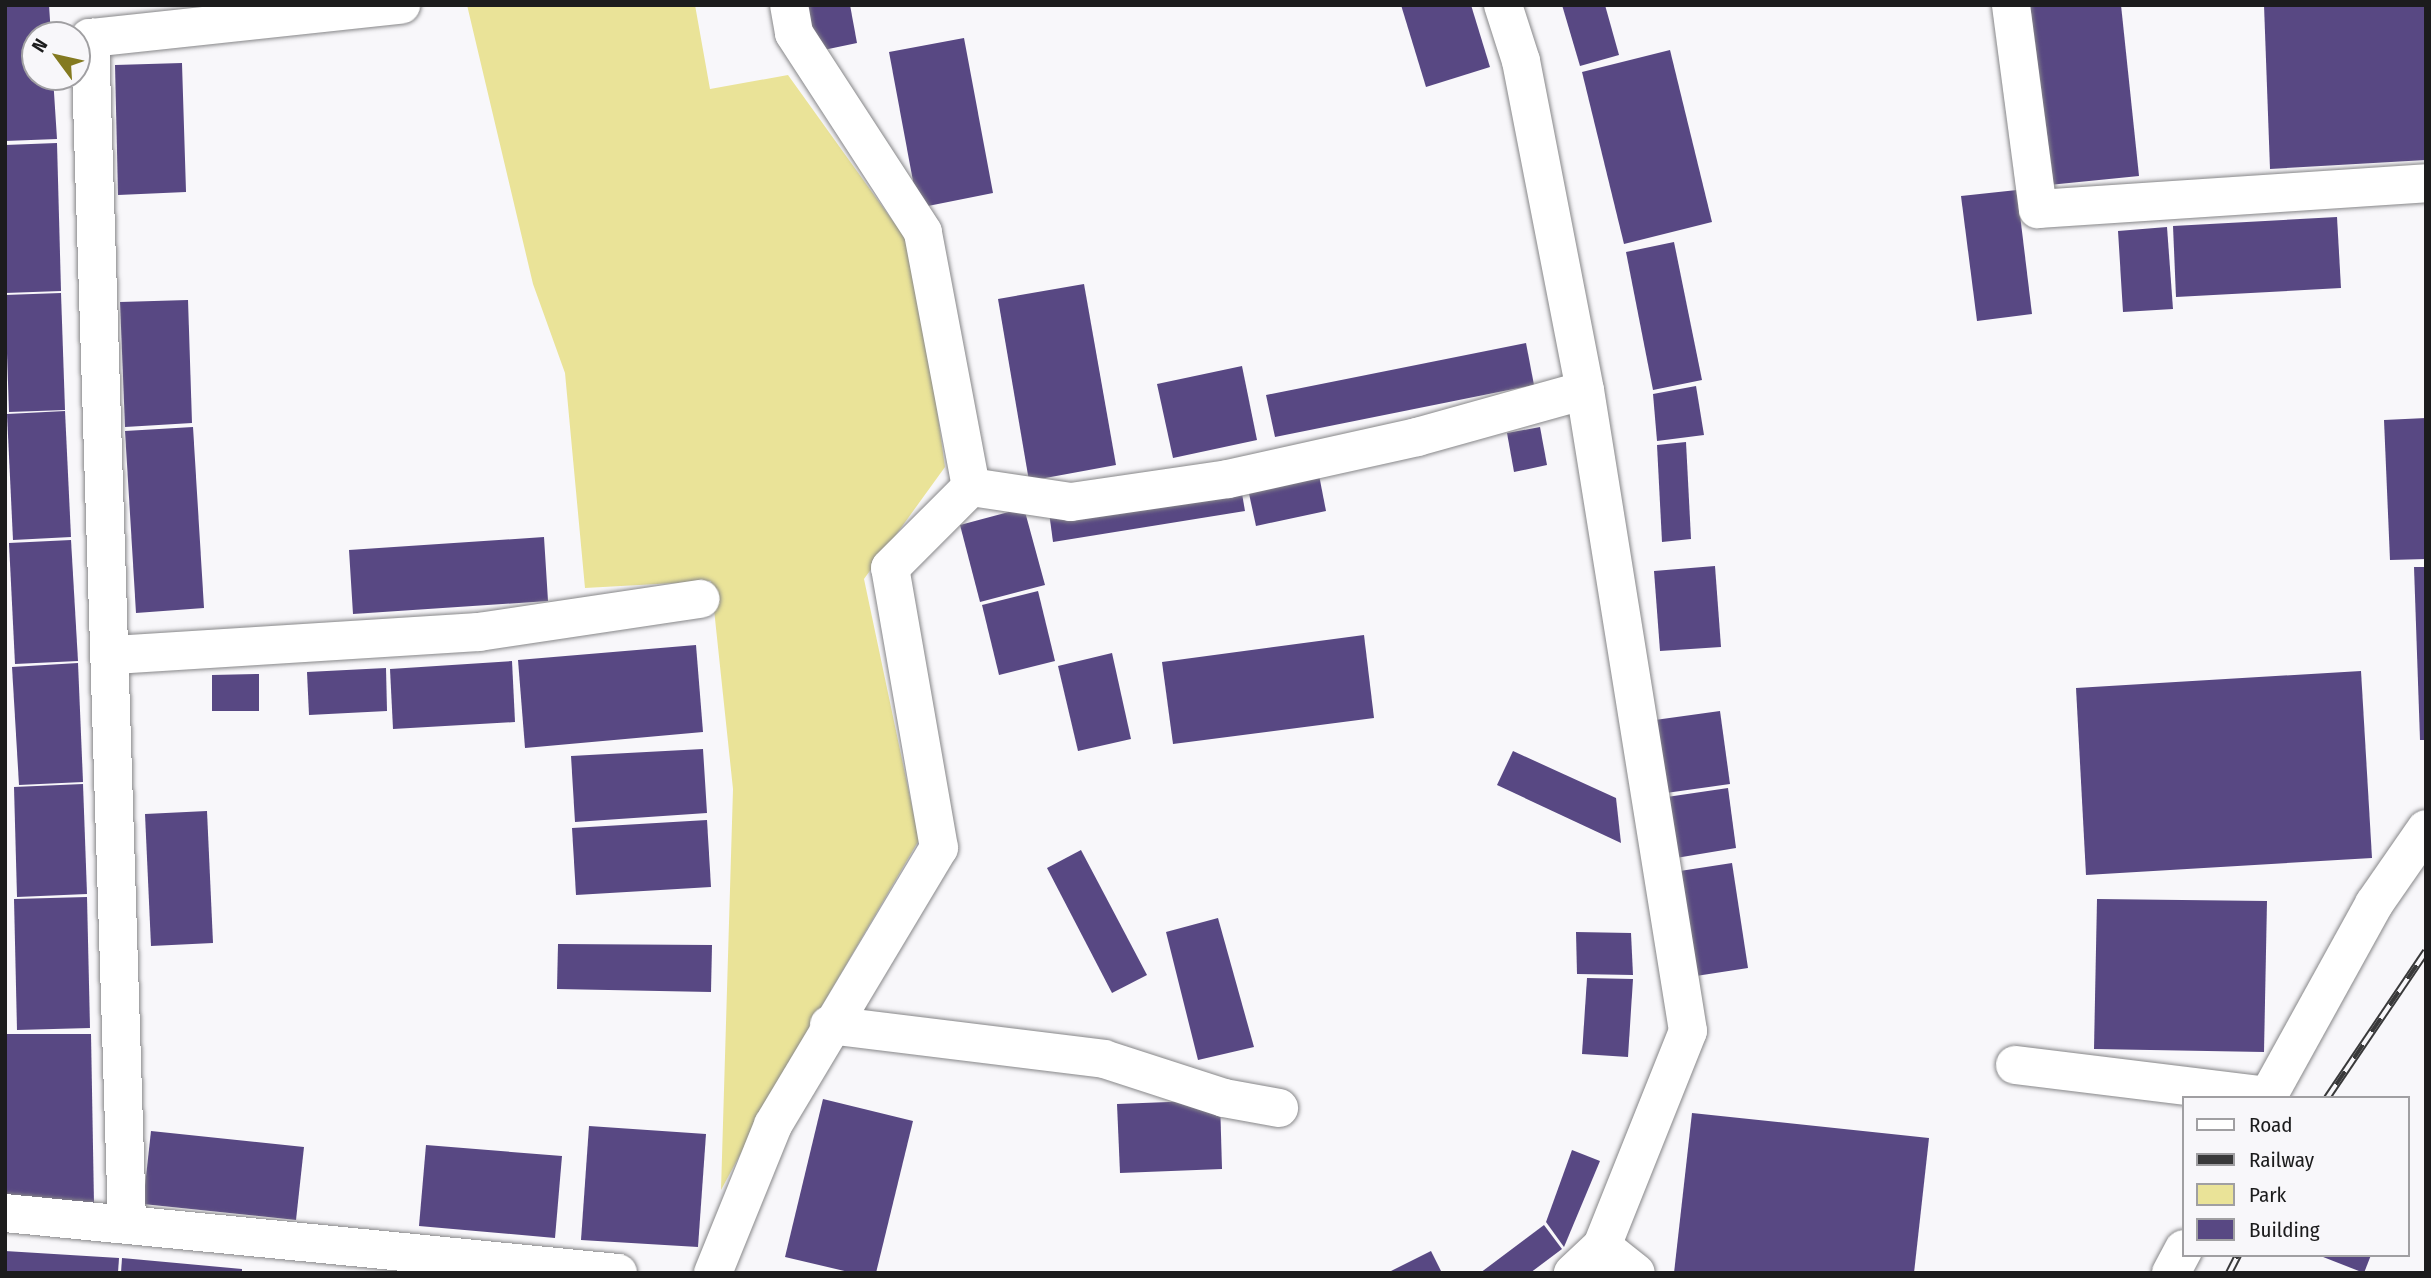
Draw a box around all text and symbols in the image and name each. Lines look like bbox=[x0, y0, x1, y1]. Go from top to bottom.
north arrow bbox=[21, 21, 91, 91]
text: N bbox=[27, 34, 52, 56]
legend bbox=[2182, 1096, 2410, 1257]
text: Road bbox=[2249, 1112, 2293, 1138]
text: Railway bbox=[2249, 1147, 2314, 1173]
text: Park bbox=[2249, 1182, 2286, 1208]
text: Building bbox=[2249, 1217, 2320, 1243]

